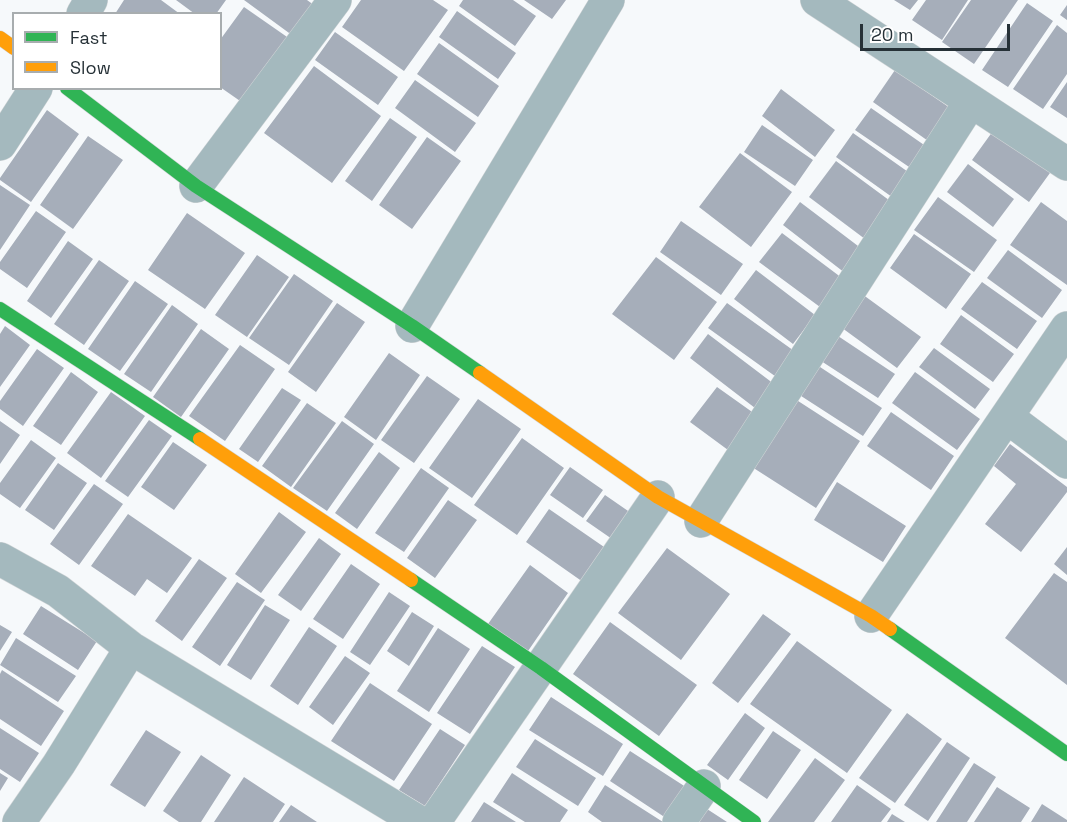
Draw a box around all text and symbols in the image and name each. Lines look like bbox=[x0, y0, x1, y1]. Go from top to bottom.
legend bbox=[12, 12, 222, 90]
scale bar bbox=[863, 12, 1013, 50]
text: 20 m bbox=[871, 23, 914, 46]
text: Fast bbox=[70, 26, 107, 49]
text: Slow bbox=[70, 56, 111, 79]

